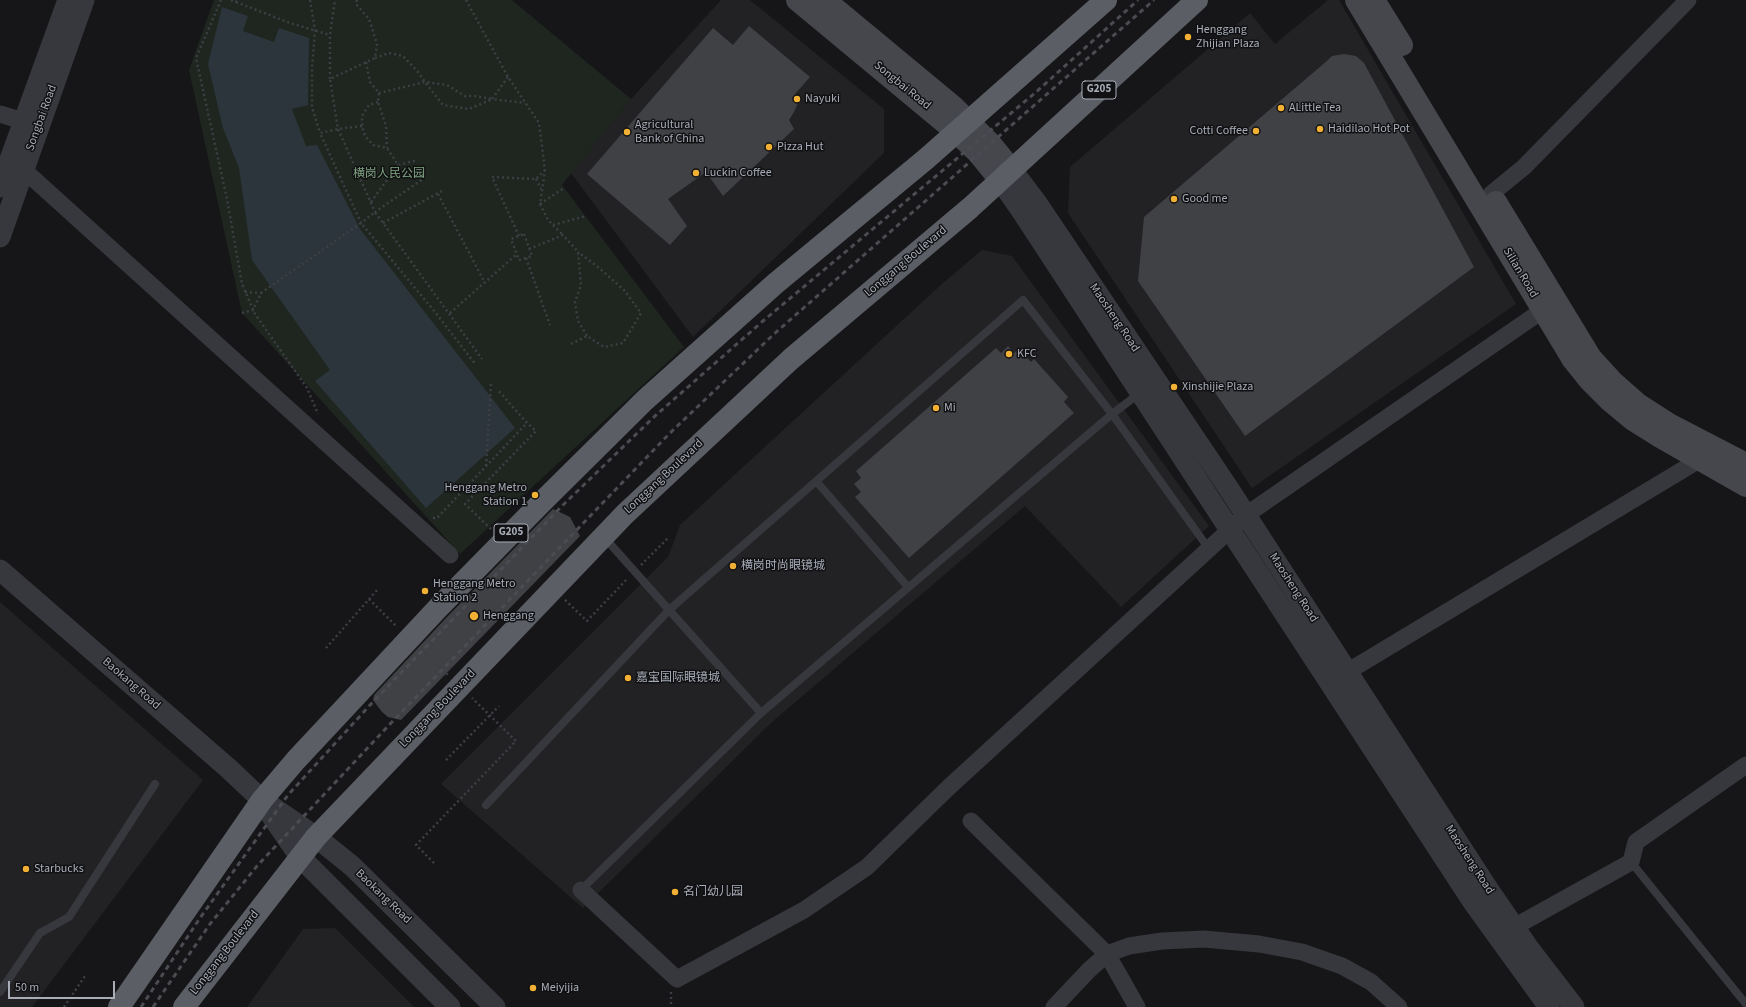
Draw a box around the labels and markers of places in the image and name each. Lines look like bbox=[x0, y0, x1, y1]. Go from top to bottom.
place label: Henggang Zhijian Plaza bbox=[1196, 23, 1260, 51]
marker: Henggang Zhijian Plaza bbox=[1183, 32, 1193, 42]
place label: Nayuki bbox=[805, 92, 840, 106]
marker: Nayuki bbox=[792, 94, 802, 104]
place label: ALittle Tea bbox=[1289, 101, 1341, 115]
marker: ALittle Tea bbox=[1276, 103, 1286, 113]
place label: Agricultural Bank of China bbox=[635, 118, 704, 146]
place label: Haidilao Hot Pot bbox=[1328, 122, 1410, 136]
place label: Cotti Coffee bbox=[1190, 124, 1248, 138]
marker: Haidilao Hot Pot bbox=[1315, 124, 1325, 134]
marker: Cotti Coffee bbox=[1251, 126, 1261, 136]
marker: Agricultural Bank of China bbox=[622, 127, 632, 137]
place label: Pizza Hut bbox=[777, 140, 824, 154]
marker: Pizza Hut bbox=[764, 142, 774, 152]
place label: Luckin Coffee bbox=[704, 166, 772, 180]
marker: Luckin Coffee bbox=[691, 168, 701, 178]
place label: Good me bbox=[1182, 192, 1227, 206]
marker: Good me bbox=[1169, 194, 1179, 204]
place label: KFC bbox=[1017, 347, 1037, 361]
marker: KFC bbox=[1004, 349, 1014, 359]
place label: Xinshijie Plaza bbox=[1182, 380, 1253, 394]
marker: Xinshijie Plaza bbox=[1169, 382, 1179, 392]
place label: Mi bbox=[944, 401, 956, 415]
marker: Mi bbox=[931, 403, 941, 413]
place label: Henggang Metro Station 1 bbox=[445, 481, 527, 509]
marker: Henggang Metro Station 1 bbox=[530, 490, 540, 500]
place label: 横岗时尚眼镜城 bbox=[741, 559, 825, 573]
marker: 横岗时尚眼镜城 bbox=[728, 561, 738, 571]
place label: Henggang Metro Station 2 bbox=[433, 577, 515, 605]
marker: Henggang Metro Station 2 bbox=[420, 586, 430, 596]
place label: Henggang bbox=[483, 609, 534, 623]
marker: Henggang bbox=[468, 610, 480, 622]
place label: 嘉宝国际眼镜城 bbox=[636, 671, 720, 685]
marker: 嘉宝国际眼镜城 bbox=[623, 673, 633, 683]
place label: Starbucks bbox=[34, 862, 84, 876]
marker: Starbucks bbox=[21, 864, 31, 874]
place label: 名门幼儿园 bbox=[683, 885, 743, 899]
marker: 名门幼儿园 bbox=[670, 887, 680, 897]
place label: Meiyijia bbox=[541, 981, 579, 995]
marker: Meiyijia bbox=[528, 983, 538, 993]

